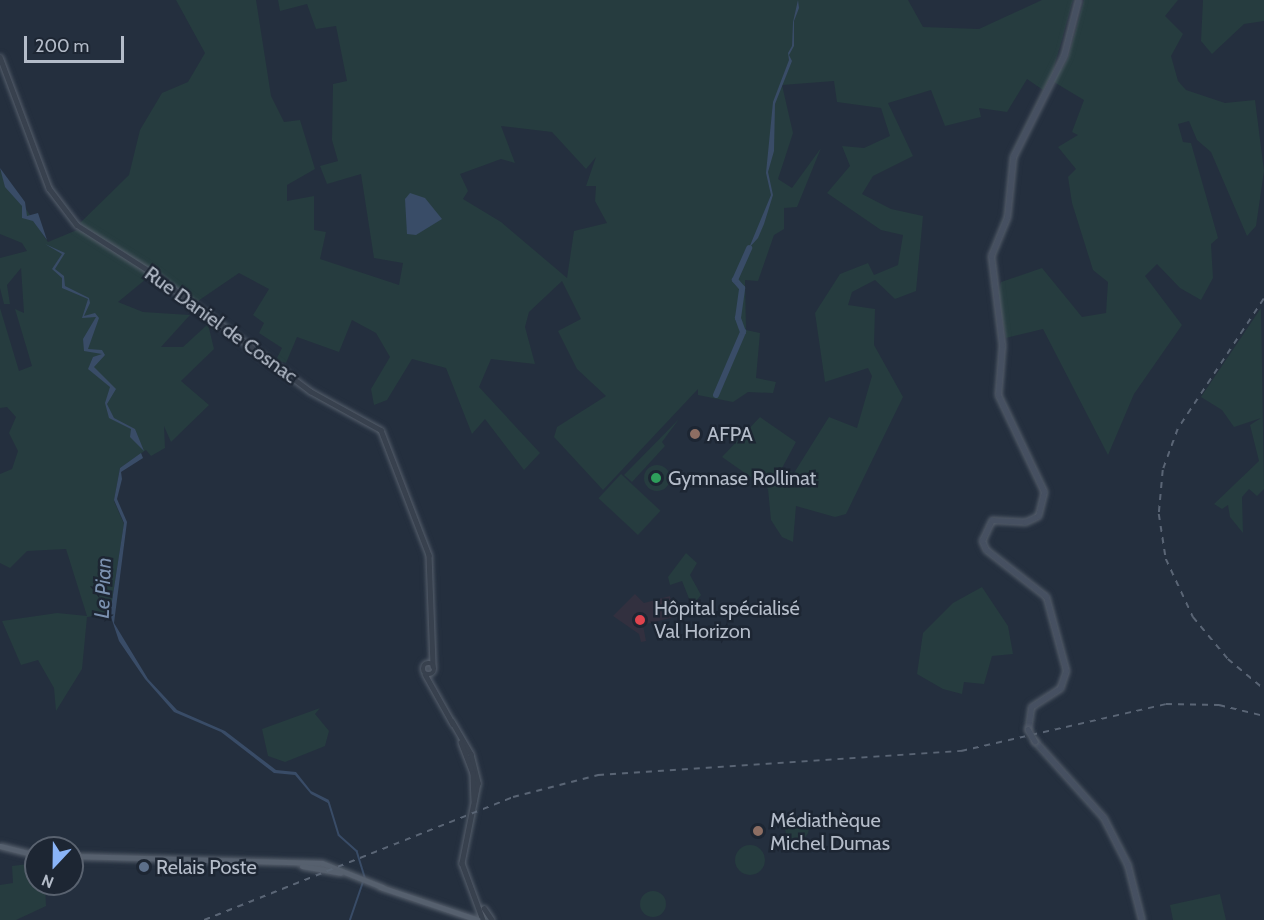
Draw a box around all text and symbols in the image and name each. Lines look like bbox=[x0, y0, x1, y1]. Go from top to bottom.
scale bar bbox=[27, 24, 128, 62]
text: 200 m bbox=[35, 35, 89, 57]
street label: Rue Daniel de Cosnac bbox=[140, 262, 302, 388]
place label: AFPA bbox=[707, 422, 753, 446]
marker: AFPA bbox=[688, 427, 702, 441]
place label: Gymnase Rollinat bbox=[668, 466, 816, 490]
marker: Gymnase Rollinat bbox=[649, 471, 663, 485]
water label: Le Pian bbox=[89, 557, 117, 619]
place label: Hôpital spécialisé Val Horizon bbox=[654, 596, 800, 643]
marker: Hôpital spécialisé Val Horizon bbox=[631, 611, 649, 629]
place label: Médiathèque Michel Dumas bbox=[770, 808, 890, 855]
marker: Médiathèque Michel Dumas bbox=[751, 824, 765, 838]
north arrow bbox=[24, 836, 84, 896]
place label: Relais Poste bbox=[156, 855, 257, 879]
marker: Relais Poste bbox=[137, 860, 151, 874]
text: N bbox=[39, 870, 57, 892]

